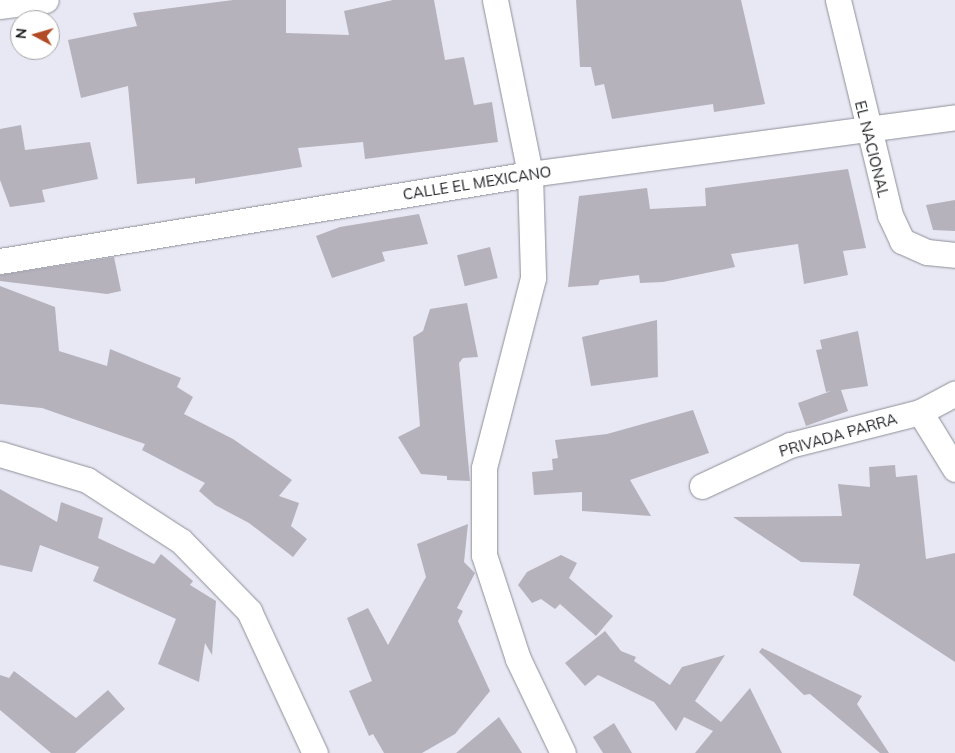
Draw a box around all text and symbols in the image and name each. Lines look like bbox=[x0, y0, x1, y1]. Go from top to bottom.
north arrow bbox=[10, 10, 60, 60]
text: N bbox=[12, 27, 31, 40]
street label: EL NACIONAL bbox=[851, 99, 893, 199]
street label: CALLE EL MEXICANO bbox=[401, 162, 553, 204]
street label: PRIVADA PARRA bbox=[777, 410, 899, 460]

